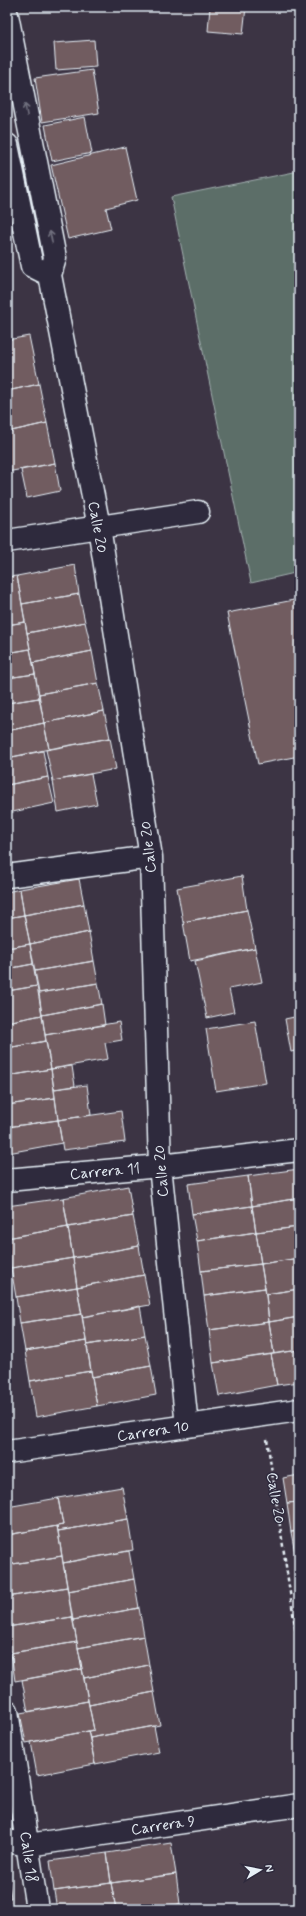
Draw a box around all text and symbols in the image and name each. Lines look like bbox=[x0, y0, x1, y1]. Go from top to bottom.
one-way arrow bbox=[22, 104, 30, 117]
one-way arrow bbox=[47, 231, 55, 244]
street label: Calle 20 bbox=[83, 500, 111, 555]
street label: Calle 20 bbox=[136, 820, 162, 874]
street label: Calle 20 bbox=[150, 1144, 174, 1198]
street label: Carrera 11 bbox=[69, 1159, 141, 1185]
street label: Carrera 10 bbox=[116, 1417, 190, 1447]
street label: Calle 20 bbox=[261, 1471, 289, 1526]
street label: Carrera 9 bbox=[130, 1812, 197, 1840]
street label: Calle 18 bbox=[15, 1830, 41, 1884]
north arrow bbox=[240, 1850, 280, 1890]
text: N bbox=[261, 1864, 276, 1873]

